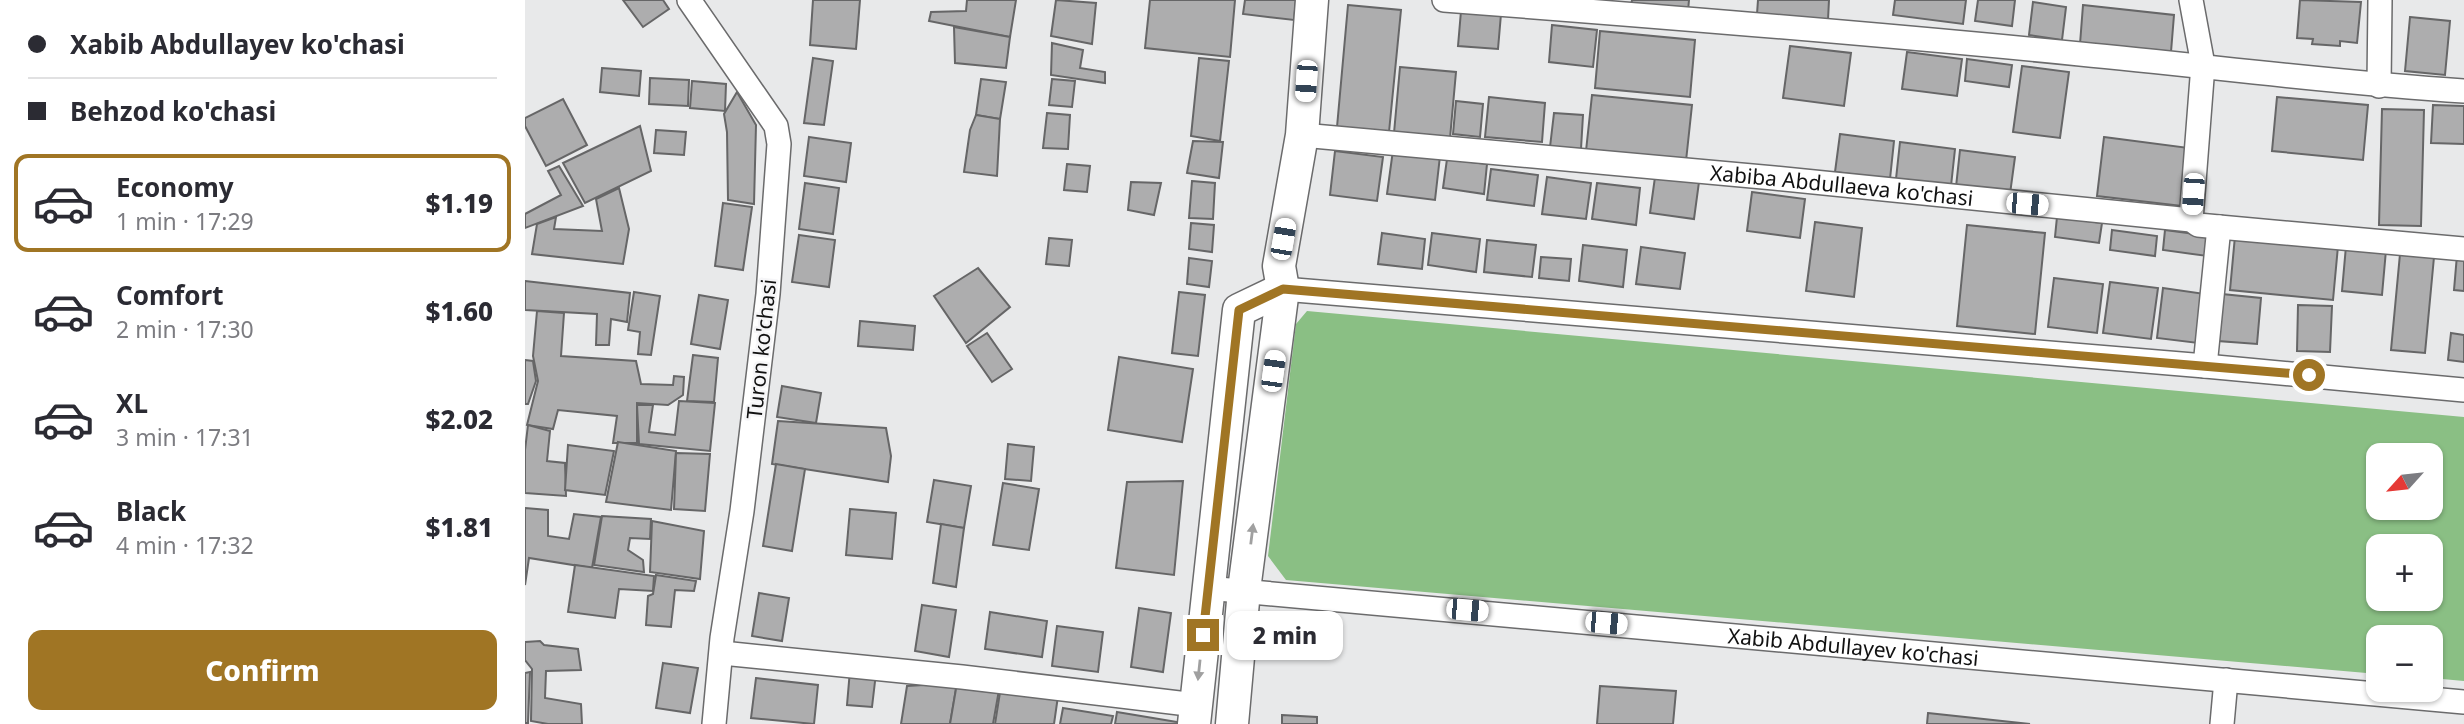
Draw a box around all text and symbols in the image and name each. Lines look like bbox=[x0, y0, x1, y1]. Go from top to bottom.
text: Xabib Abdullayev ko'chasi bbox=[70, 26, 405, 62]
car bbox=[1295, 59, 1318, 103]
text: Behzod ko'chasi bbox=[70, 93, 276, 129]
street label: Xabiba Abdullaeva ko'chasi bbox=[1709, 158, 1975, 212]
text: Economy bbox=[116, 169, 234, 205]
icon: car bbox=[32, 172, 95, 235]
car bbox=[2182, 172, 2205, 216]
text: $1.19 bbox=[426, 185, 493, 221]
car bbox=[2006, 192, 2049, 216]
text: 1 min · 17:29 bbox=[116, 205, 254, 237]
car bbox=[1270, 216, 1297, 262]
text: Comfort bbox=[116, 277, 224, 313]
street label: Turon ko'chasi bbox=[740, 278, 782, 420]
icon: car bbox=[32, 280, 95, 343]
text: $1.60 bbox=[426, 293, 493, 329]
text: 2 min · 17:30 bbox=[116, 313, 254, 345]
car bbox=[1260, 349, 1287, 393]
route start bbox=[2293, 359, 2325, 391]
text: XL bbox=[116, 385, 148, 421]
icon: car bbox=[32, 388, 95, 451]
text: $2.02 bbox=[426, 401, 493, 437]
text: 3 min · 17:31 bbox=[116, 421, 254, 453]
north arrow bbox=[2366, 443, 2443, 520]
map controls bbox=[2366, 443, 2443, 702]
text: Black bbox=[116, 493, 186, 529]
icon: car bbox=[32, 496, 95, 559]
text: $1.81 bbox=[426, 509, 493, 545]
one-way arrow bbox=[1246, 523, 1257, 545]
text: 4 min · 17:32 bbox=[116, 529, 254, 561]
button: + bbox=[2366, 534, 2443, 611]
car bbox=[1446, 598, 1489, 622]
callout: 2 min bbox=[1227, 610, 1343, 660]
car bbox=[1585, 611, 1628, 635]
route end bbox=[1187, 619, 1219, 651]
text: 2 min bbox=[1253, 619, 1317, 651]
street label: Xabib Abdullayev ko'chasi bbox=[1727, 621, 1980, 672]
button: − bbox=[2366, 625, 2443, 702]
button: Confirm bbox=[28, 630, 497, 710]
one-way arrow bbox=[1193, 659, 1204, 681]

